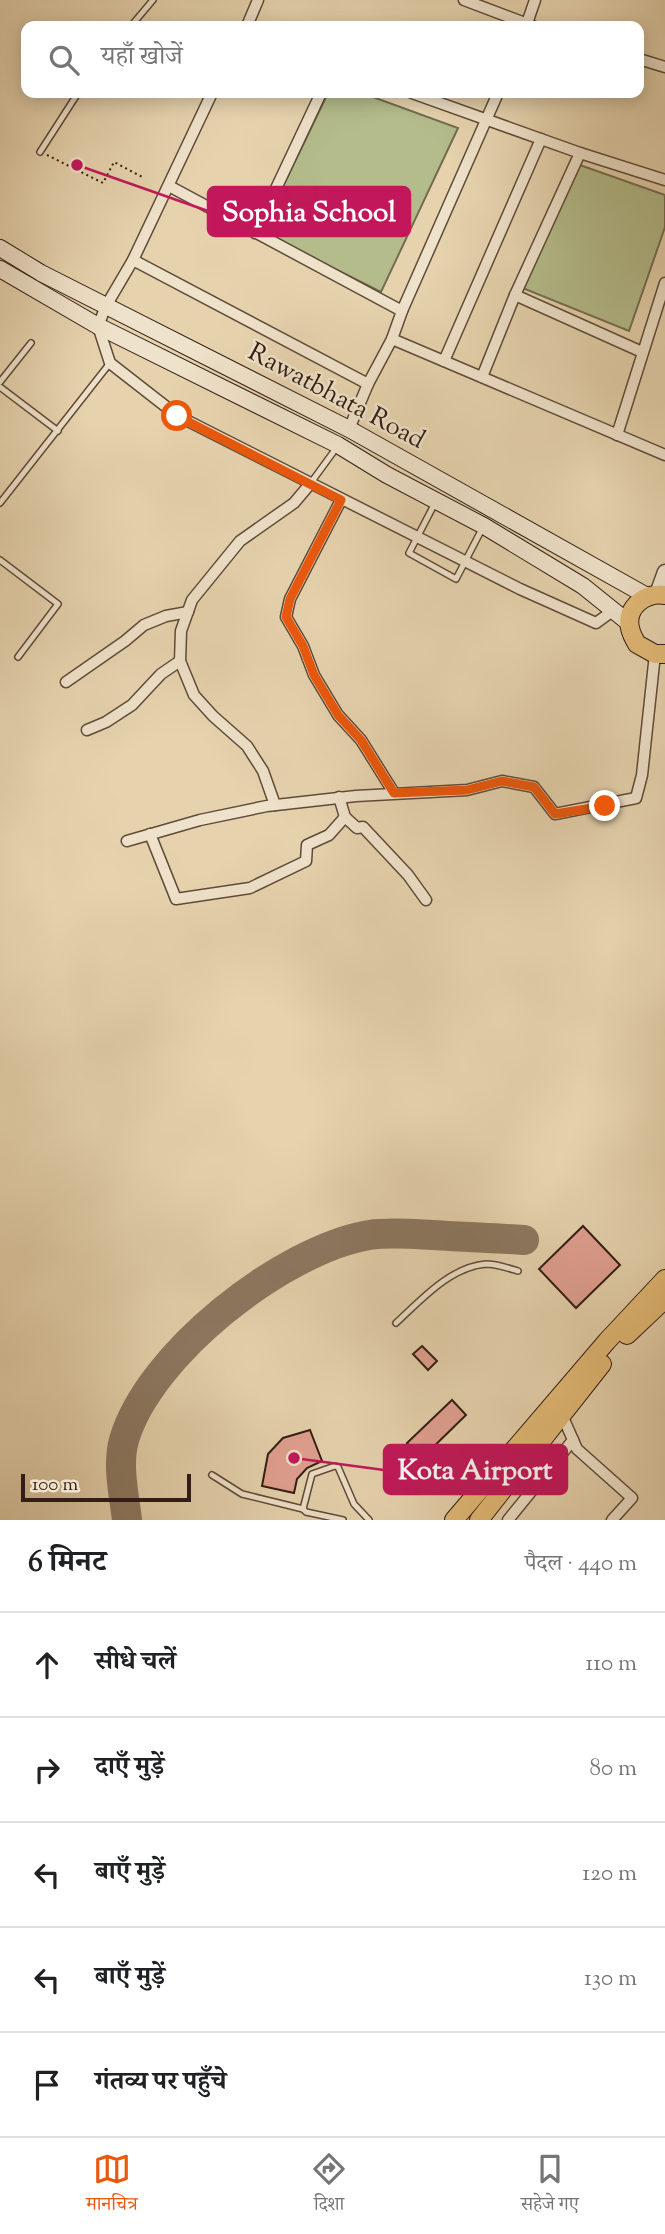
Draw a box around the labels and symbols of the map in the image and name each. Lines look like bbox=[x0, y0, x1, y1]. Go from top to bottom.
callout: Sophia School bbox=[208, 187, 410, 236]
text: Sophia School bbox=[222, 194, 396, 234]
street label: Rawatbhata Road bbox=[241, 335, 432, 459]
route start bbox=[161, 400, 192, 431]
route end bbox=[589, 790, 620, 821]
callout: Kota Airport bbox=[384, 1445, 567, 1494]
text: Kota Airport bbox=[398, 1452, 553, 1492]
scale bar bbox=[21, 1471, 191, 1503]

